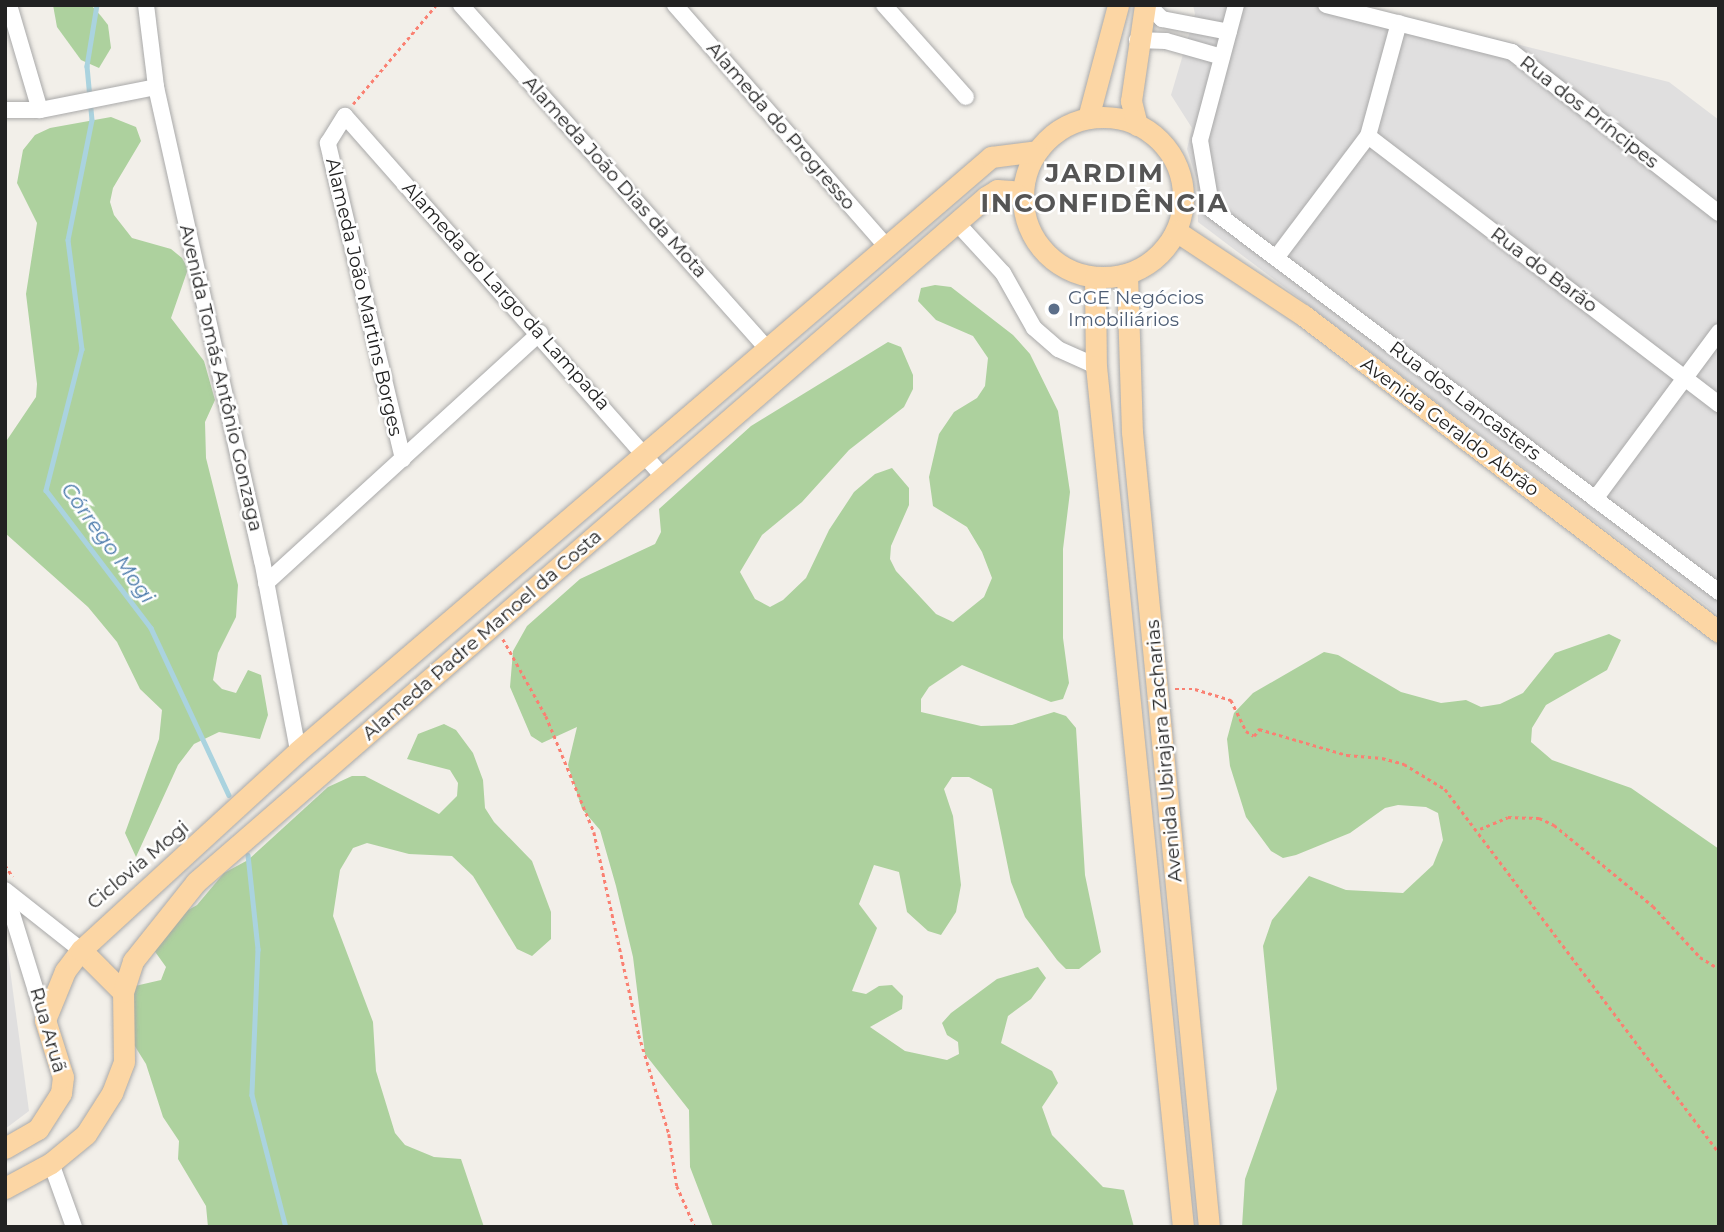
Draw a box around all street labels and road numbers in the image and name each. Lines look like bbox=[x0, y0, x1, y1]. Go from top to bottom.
street label: Alameda do Progresso bbox=[702, 37, 860, 215]
street label: Rua dos Príncipes bbox=[1515, 51, 1663, 173]
street label: Alameda João Dias da Mota bbox=[518, 71, 712, 283]
street label: Alameda João Martins Borges bbox=[321, 156, 407, 438]
street label: Alameda do Largo da Lampada bbox=[397, 177, 615, 415]
street label: Avenida Tomás Antônio Gonzaga bbox=[175, 222, 267, 534]
street label: Rua do Barão bbox=[1486, 222, 1602, 318]
street label: Rua dos Lancasters bbox=[1385, 337, 1545, 465]
street label: Avenida Geraldo Abrão bbox=[1356, 353, 1544, 501]
street label: Alameda Padre Manoel da Costa bbox=[358, 525, 606, 745]
street label: Avenida Ubirajara Zacharias bbox=[1141, 619, 1187, 883]
street label: Ciclovia Mogi bbox=[83, 816, 193, 914]
street label: Rua Aruã bbox=[25, 985, 71, 1075]

